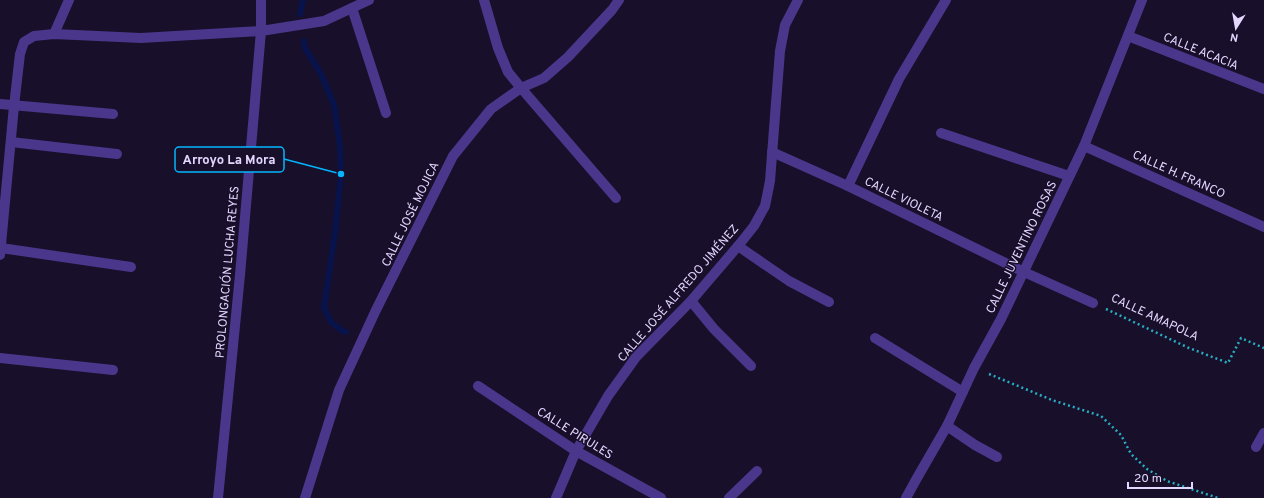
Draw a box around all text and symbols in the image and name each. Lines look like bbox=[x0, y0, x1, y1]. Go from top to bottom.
north arrow bbox=[1216, 8, 1256, 48]
text: N bbox=[1229, 29, 1239, 44]
street label: CALLE ACACIA bbox=[1161, 30, 1241, 74]
callout: Arroyo La Mora bbox=[175, 147, 284, 172]
street label: CALLE H. FRANCO bbox=[1130, 147, 1227, 203]
text: Arroyo La Mora bbox=[183, 153, 275, 169]
street label: CALLE JOSÉ MOJICA bbox=[378, 159, 443, 270]
street label: CALLE VIOLETA bbox=[861, 174, 946, 226]
street label: CALLE JUVENTINO ROSAS bbox=[983, 178, 1061, 316]
street label: PROLONGACIÓN LUCHA REYES bbox=[212, 185, 243, 359]
street label: CALLE JOSÉ ALFREDO JIMÉNEZ bbox=[615, 222, 743, 366]
street label: CALLE AMAPOLA bbox=[1108, 291, 1201, 345]
street label: CALLE PIRULES bbox=[533, 404, 616, 464]
scale bar bbox=[1128, 464, 1192, 490]
text: 20 m bbox=[1134, 471, 1162, 487]

